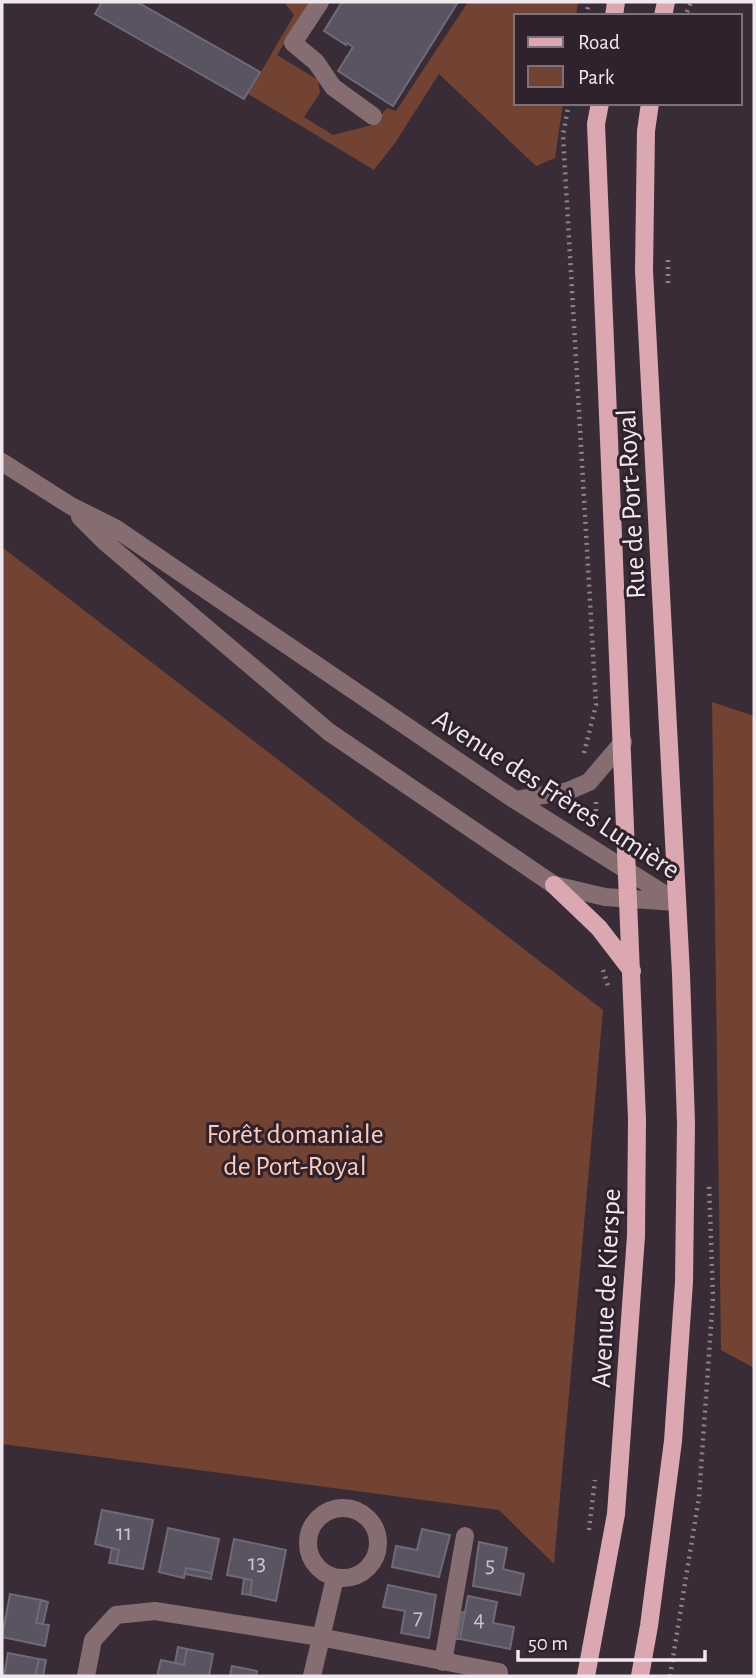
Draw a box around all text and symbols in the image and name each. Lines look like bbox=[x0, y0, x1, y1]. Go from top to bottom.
legend bbox=[514, 14, 742, 105]
text: Road bbox=[578, 32, 620, 53]
text: Park bbox=[578, 67, 615, 88]
street label: Rue de Port-Royal bbox=[613, 408, 651, 600]
street label: Avenue des Frères Lumière bbox=[427, 704, 684, 885]
park label: Forêt domaniale de Port-Royal bbox=[206, 1121, 384, 1181]
street label: Avenue de Kierspe bbox=[588, 1188, 626, 1389]
house number: 11 bbox=[116, 1521, 132, 1545]
house number: 13 bbox=[248, 1551, 266, 1575]
house number: 5 bbox=[485, 1553, 495, 1577]
house number: 7 bbox=[413, 1605, 423, 1629]
house number: 4 bbox=[473, 1607, 485, 1631]
scale bar bbox=[518, 1618, 705, 1662]
text: 50 m bbox=[528, 1633, 568, 1654]

